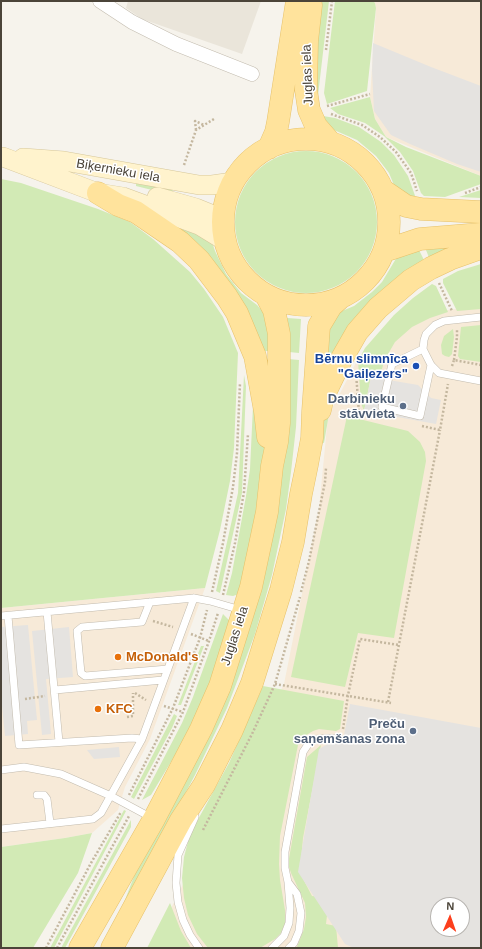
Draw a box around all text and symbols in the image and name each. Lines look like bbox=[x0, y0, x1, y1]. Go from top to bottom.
street label: Juglas iela bbox=[299, 44, 317, 106]
street label: Biķernieku iela bbox=[75, 156, 161, 186]
place label: Bērnu slimnīca "Gaiļezers" bbox=[315, 351, 408, 382]
marker: Bērnu slimnīca "Gaiļezers" bbox=[411, 361, 421, 371]
place label: Darbinieku stāvvieta bbox=[328, 391, 395, 422]
marker: Darbinieku stāvvieta bbox=[398, 401, 408, 411]
street label: Juglas iela bbox=[218, 604, 252, 668]
place label: McDonald's bbox=[126, 649, 198, 665]
marker: McDonald's bbox=[113, 652, 123, 662]
place label: KFC bbox=[106, 701, 133, 717]
marker: KFC bbox=[93, 704, 103, 714]
place label: Preču saņemšanas zona bbox=[294, 716, 405, 747]
marker: Preču saņemšanas zona bbox=[408, 726, 418, 736]
north arrow bbox=[430, 897, 470, 937]
text: N bbox=[446, 900, 455, 912]

